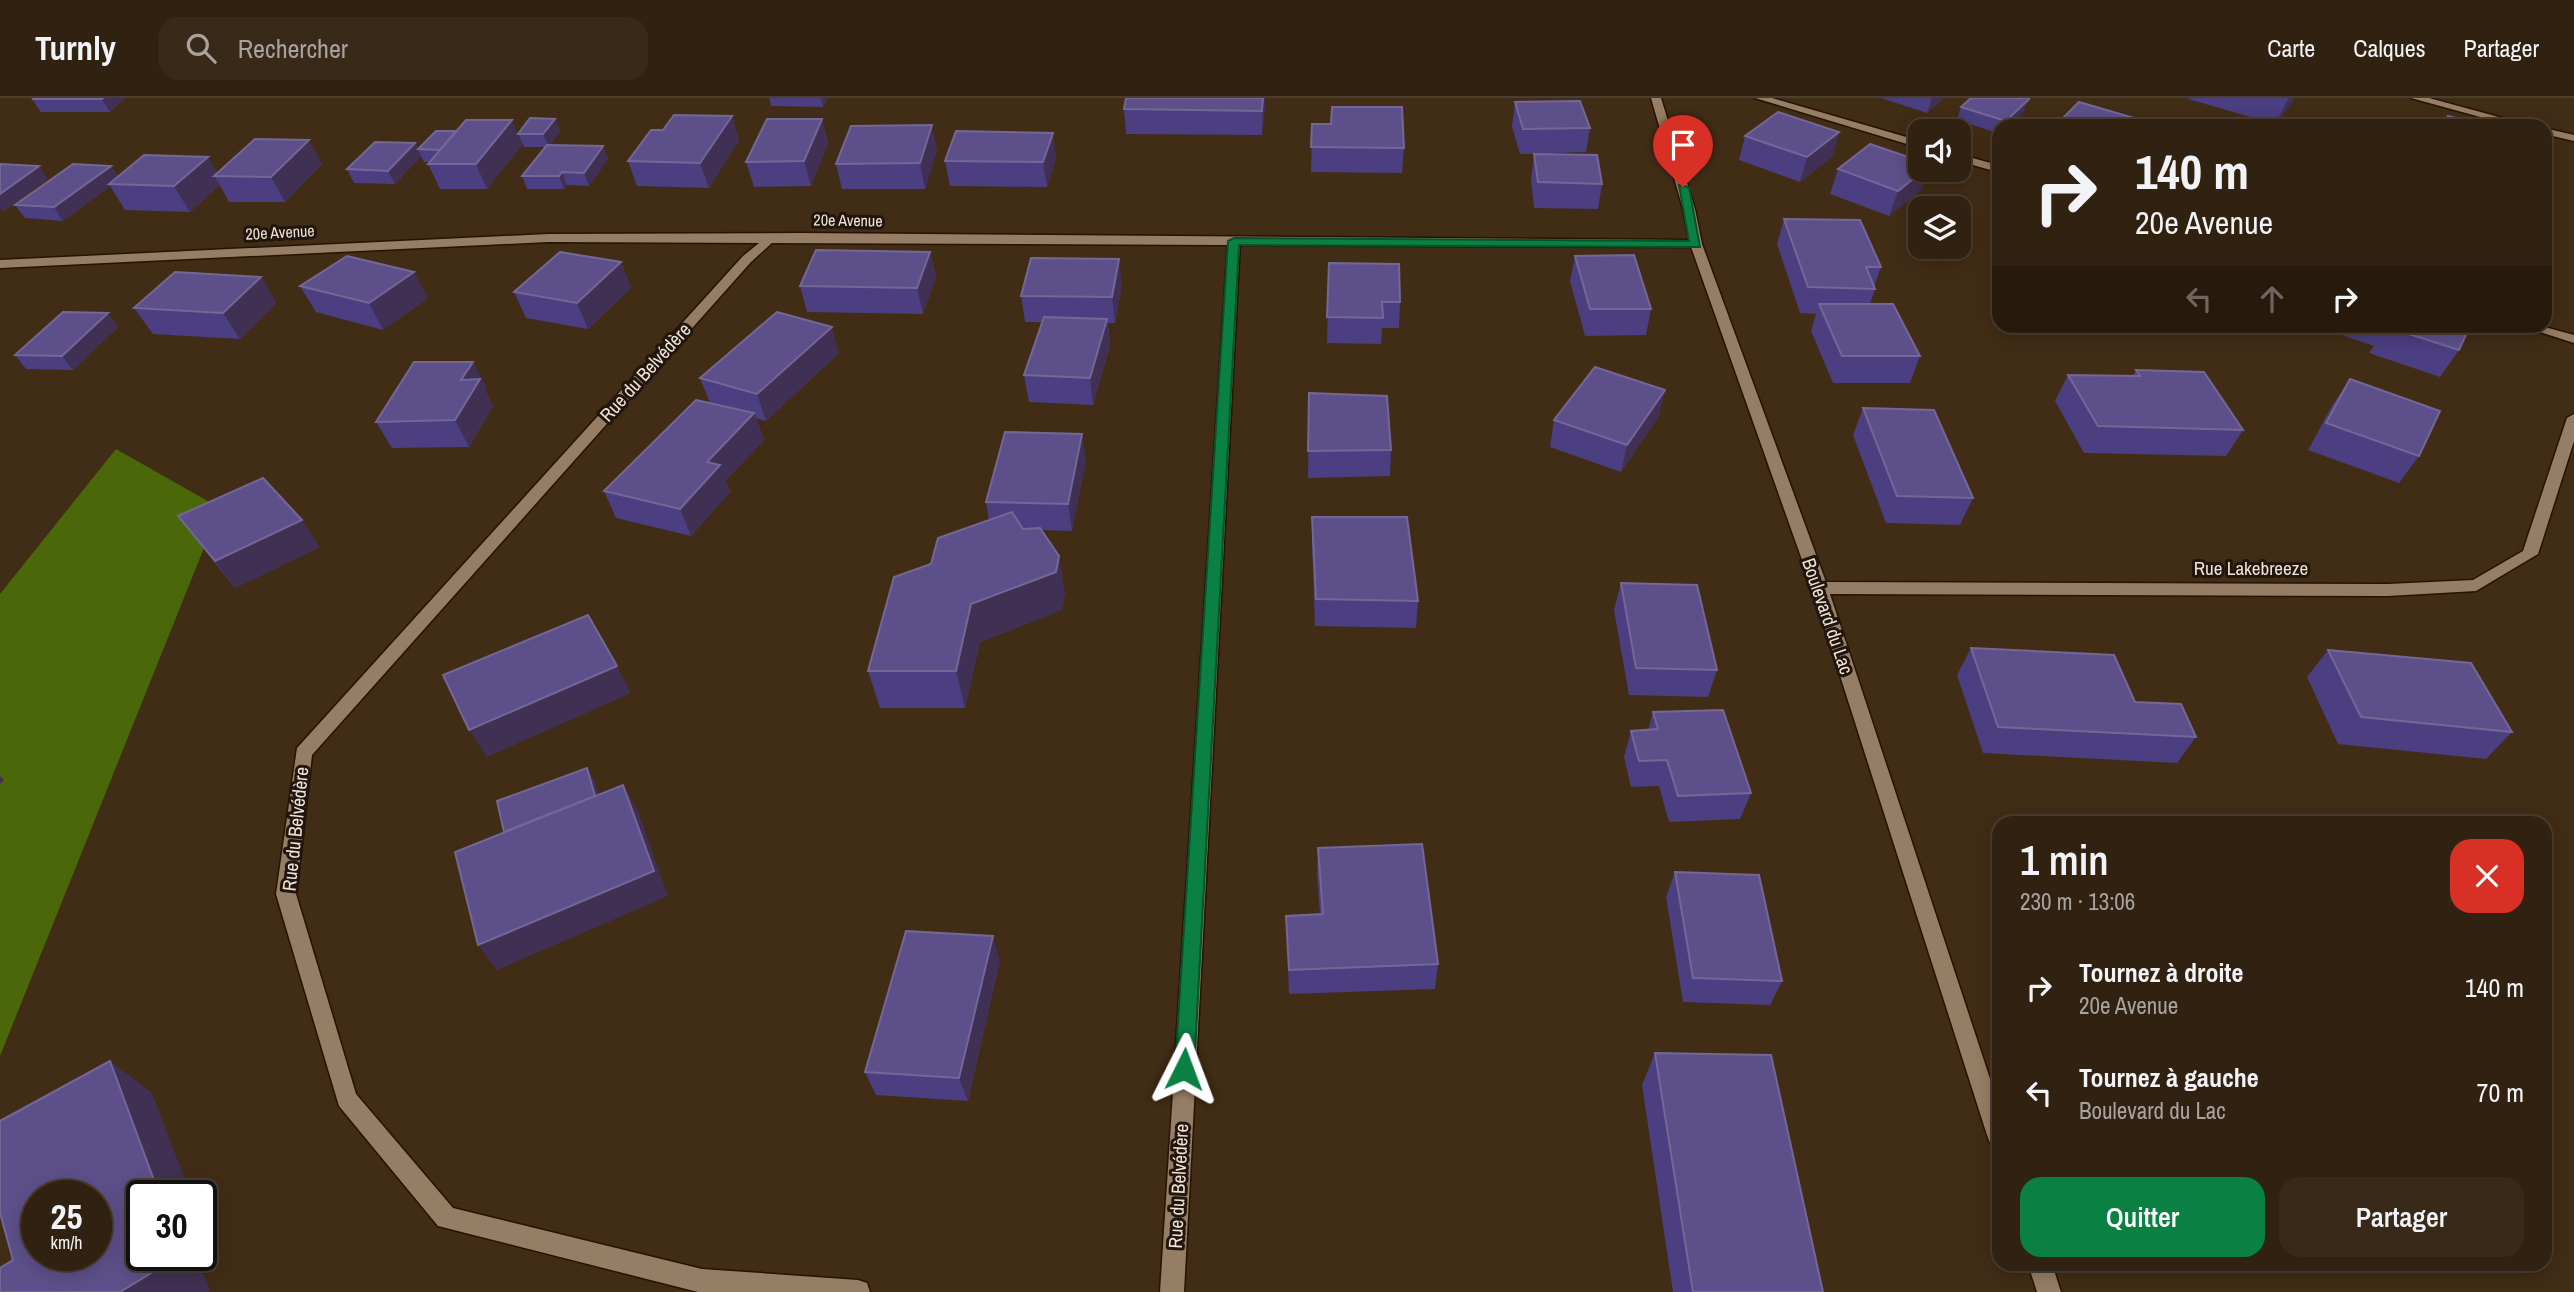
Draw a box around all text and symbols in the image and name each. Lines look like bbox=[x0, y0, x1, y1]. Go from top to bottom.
search box bbox=[158, 17, 648, 80]
text: Turnly bbox=[35, 26, 116, 70]
icon: search bbox=[182, 29, 220, 67]
text: Rechercher bbox=[238, 31, 348, 66]
text: Carte bbox=[2267, 32, 2315, 64]
text: Calques bbox=[2353, 32, 2426, 64]
text: Partager bbox=[2464, 32, 2539, 64]
pin bbox=[1653, 115, 1713, 187]
map controls bbox=[1908, 119, 1971, 259]
button: sound bbox=[1908, 119, 1971, 182]
icon: arrive bbox=[1664, 126, 1702, 164]
text: 140 m bbox=[2135, 138, 2249, 204]
icon: right bbox=[2020, 147, 2111, 238]
button: layers bbox=[1908, 196, 1971, 259]
text: 20e Avenue bbox=[2135, 201, 2273, 244]
street label: 20e Avenue bbox=[813, 208, 883, 232]
street label: 20e Avenue bbox=[245, 219, 315, 245]
icon: left bbox=[2180, 280, 2218, 318]
icon: ahead bbox=[2253, 280, 2291, 318]
icon: right bbox=[2326, 280, 2364, 318]
street label: Rue du Belvédère bbox=[594, 317, 696, 427]
street label: Boulevard du Lac bbox=[1796, 554, 1860, 678]
street label: Rue Lakebreeze bbox=[2194, 555, 2308, 581]
street label: Rue du Belvédère bbox=[276, 766, 314, 892]
text: 1 min bbox=[2020, 832, 2109, 888]
button: close bbox=[2450, 839, 2524, 913]
text: 230 m · 13:06 bbox=[2020, 886, 2135, 917]
text: Tournez à droite bbox=[2079, 955, 2243, 990]
icon: right bbox=[2020, 969, 2058, 1007]
text: 140 m bbox=[2465, 970, 2524, 1005]
text: 20e Avenue bbox=[2079, 990, 2178, 1021]
position arrow bbox=[1147, 1032, 1221, 1106]
text: Tournez à gauche bbox=[2079, 1060, 2259, 1095]
icon: left bbox=[2020, 1074, 2058, 1112]
text: 70 m bbox=[2477, 1075, 2524, 1110]
text: Boulevard du Lac bbox=[2079, 1095, 2226, 1126]
street label: Rue du Belvédère bbox=[1162, 1123, 1194, 1249]
button: Quitter bbox=[2020, 1177, 2265, 1257]
button: Partager bbox=[2279, 1177, 2524, 1257]
speed limit sign: 30 bbox=[126, 1180, 217, 1271]
text: 25 bbox=[51, 1193, 82, 1240]
text: km/h bbox=[51, 1230, 83, 1255]

